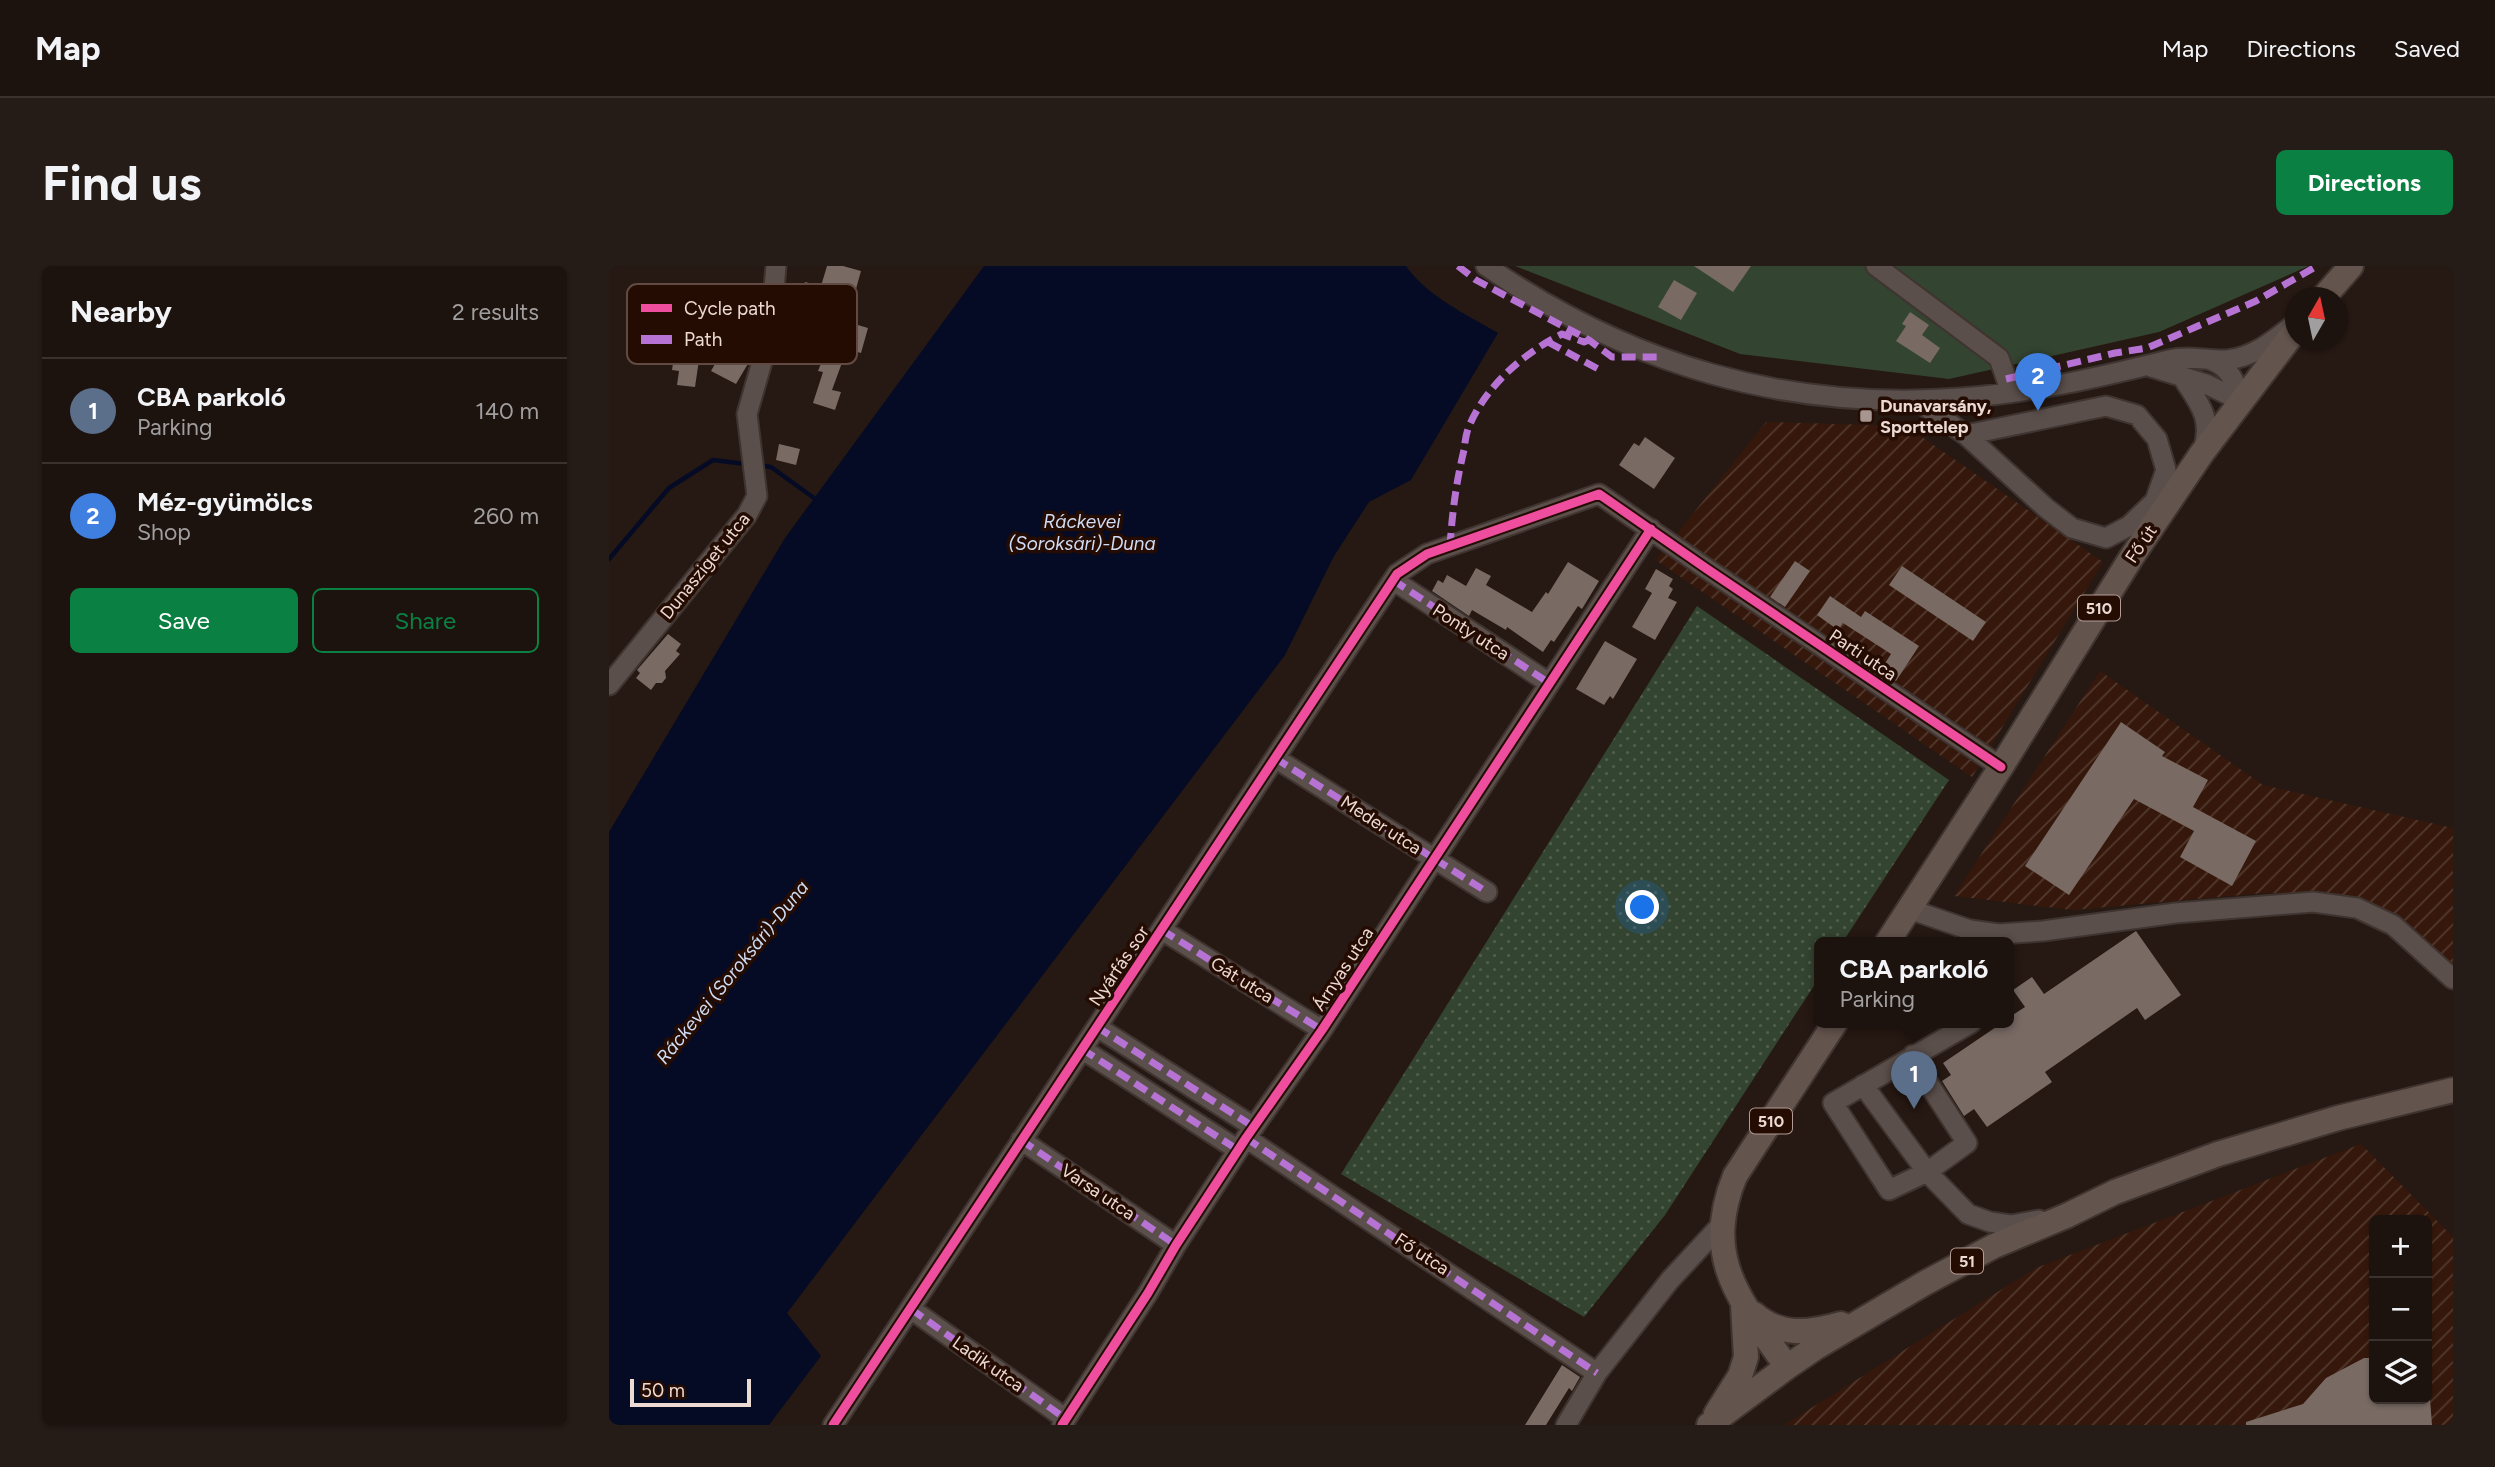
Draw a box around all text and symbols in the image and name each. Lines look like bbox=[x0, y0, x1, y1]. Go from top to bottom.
text: Map bbox=[35, 29, 101, 68]
text: Map bbox=[2162, 34, 2208, 63]
text: Directions bbox=[2246, 34, 2356, 63]
text: Saved bbox=[2394, 34, 2460, 63]
button: Directions bbox=[2276, 150, 2453, 215]
text: Find us bbox=[42, 153, 201, 212]
legend bbox=[627, 284, 857, 364]
north arrow bbox=[2285, 287, 2348, 350]
text: Nearby bbox=[70, 293, 172, 330]
text: Cycle path bbox=[684, 297, 776, 320]
text: 2 results bbox=[452, 298, 539, 326]
text: Path bbox=[684, 328, 722, 351]
pin: 2 bbox=[2015, 353, 2061, 411]
text: CBA parkoló bbox=[137, 381, 286, 413]
place label: Dunavarsány, Sporttelep bbox=[1880, 395, 1992, 438]
text: 1 bbox=[88, 397, 98, 425]
text: 140 m bbox=[475, 397, 539, 425]
marker: Dunavarsány, Sporttelep bbox=[1858, 408, 1874, 424]
text: Parking bbox=[137, 413, 212, 441]
text: Méz-gyümölcs bbox=[137, 486, 313, 518]
text: 2 bbox=[86, 502, 100, 530]
text: 260 m bbox=[473, 502, 539, 530]
street label: Dunasziget utca bbox=[655, 508, 755, 624]
water label: Ráckevei (Soroksári)-Duna bbox=[1008, 510, 1156, 555]
text: Shop bbox=[137, 518, 191, 546]
street label: Fő út bbox=[2120, 521, 2162, 567]
button: Save bbox=[70, 588, 298, 653]
button: Share bbox=[312, 588, 539, 653]
road number: 510 bbox=[2078, 596, 2120, 620]
street label: Ponty utca bbox=[1428, 599, 1514, 665]
street label: Parti utca bbox=[1825, 624, 1901, 686]
street label: Meder utca bbox=[1337, 791, 1425, 859]
water label: Ráckevei (Soroksári)-Duna bbox=[651, 876, 813, 1069]
your location bbox=[1625, 890, 1659, 924]
street label: Nyárfás sor bbox=[1084, 922, 1154, 1010]
street label: Árnyas utca bbox=[1308, 923, 1378, 1015]
popup bbox=[1814, 937, 2014, 1028]
street label: Gát utca bbox=[1207, 952, 1277, 1008]
text: CBA parkoló bbox=[1840, 953, 1988, 985]
text: Parking bbox=[1840, 985, 1915, 1013]
pin: 1 bbox=[1891, 1051, 1937, 1109]
road number: 510 bbox=[1750, 1108, 1792, 1134]
street label: Varsa utca bbox=[1057, 1159, 1139, 1225]
map controls bbox=[2369, 1215, 2432, 1404]
button: + bbox=[2369, 1215, 2432, 1278]
street label: Fő utca bbox=[1391, 1228, 1453, 1280]
road number: 51 bbox=[1951, 1248, 1983, 1273]
button: − bbox=[2369, 1278, 2432, 1341]
street label: Ladik utca bbox=[948, 1331, 1028, 1397]
button: layers bbox=[2369, 1341, 2432, 1404]
scale bar bbox=[630, 1376, 751, 1408]
text: 50 m bbox=[641, 1379, 685, 1402]

